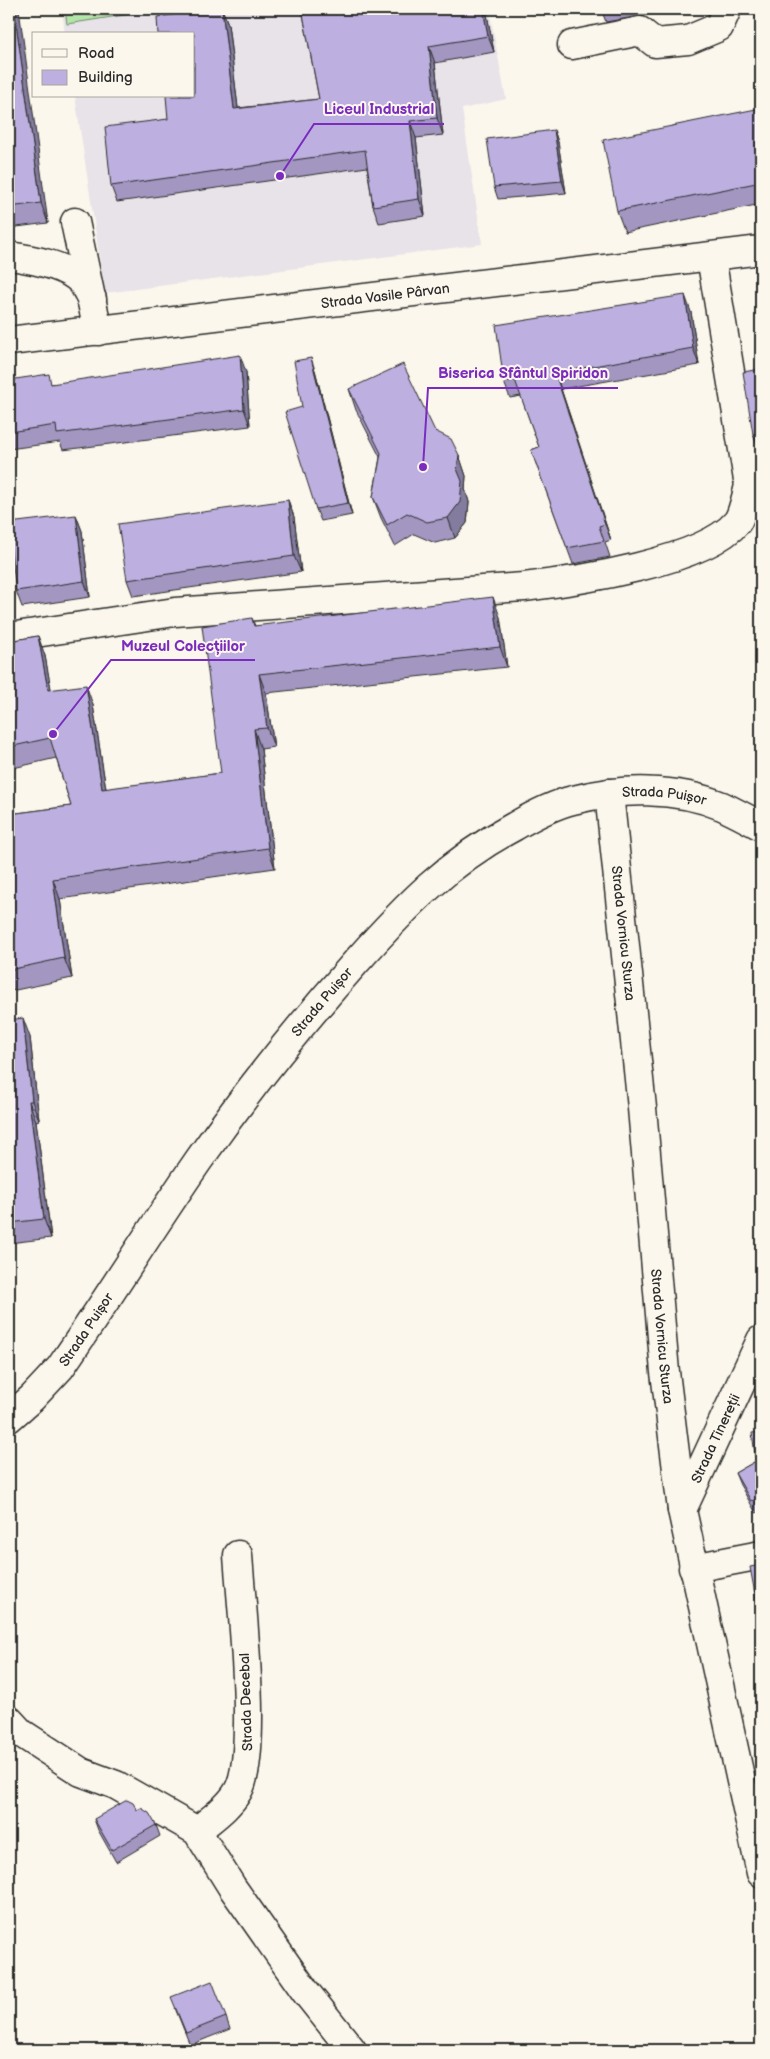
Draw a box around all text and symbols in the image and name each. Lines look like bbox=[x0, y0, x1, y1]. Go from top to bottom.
legend bbox=[32, 32, 195, 98]
text: Road bbox=[78, 44, 114, 63]
text: Building bbox=[78, 68, 133, 87]
callout: Liceul Industrial bbox=[314, 94, 444, 124]
text: Liceul Industrial bbox=[324, 100, 434, 119]
street label: Strada Vasile Pârvan bbox=[320, 279, 451, 312]
callout: Biserica Sfântul Spiridon bbox=[428, 358, 618, 388]
text: Biserica Sfântul Spiridon bbox=[438, 364, 608, 383]
callout: Muzeul Colecțiilor bbox=[111, 630, 255, 660]
text: Muzeul Colecțiilor bbox=[121, 637, 246, 656]
street label: Strada Puișor bbox=[622, 783, 710, 809]
street label: Strada Vornicu Sturza bbox=[608, 865, 639, 1002]
street label: Strada Puișor bbox=[288, 963, 356, 1040]
street label: Strada Vornicu Sturza bbox=[648, 1268, 677, 1405]
street label: Strada Puișor bbox=[55, 1289, 117, 1370]
street label: Strada Tinereții bbox=[687, 1391, 743, 1486]
street label: Strada Decebal bbox=[236, 1653, 256, 1751]

